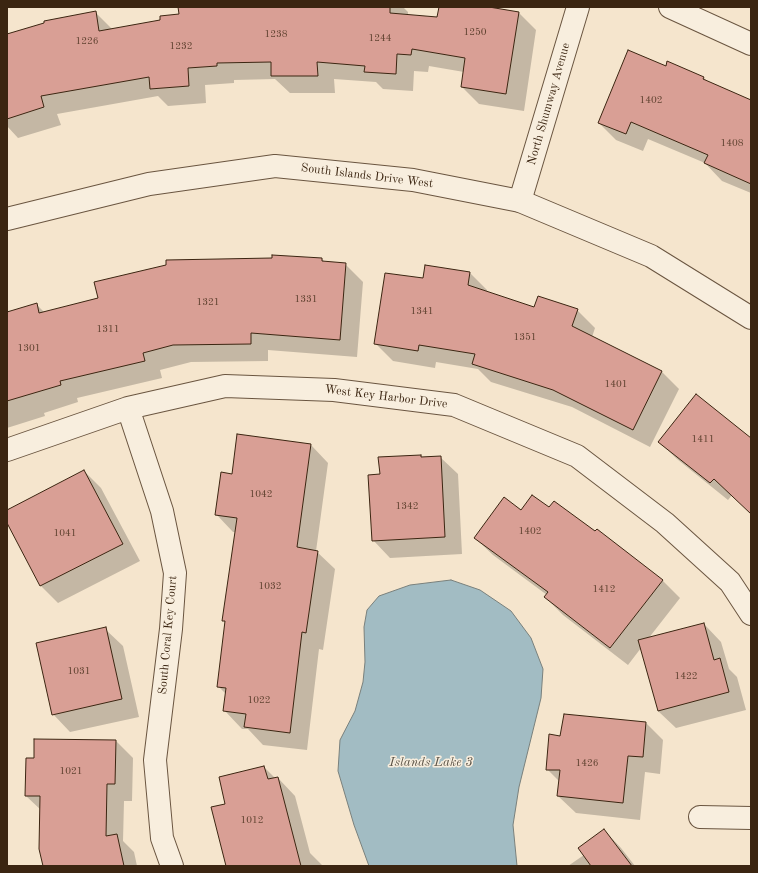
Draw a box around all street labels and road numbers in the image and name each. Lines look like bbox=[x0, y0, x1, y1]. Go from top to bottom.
street label: North Shumway Avenue bbox=[525, 41, 573, 167]
street label: South Islands Drive West bbox=[300, 161, 434, 191]
street label: West Key Harbor Drive bbox=[324, 382, 448, 412]
street label: South Coral Key Court bbox=[156, 575, 180, 695]

